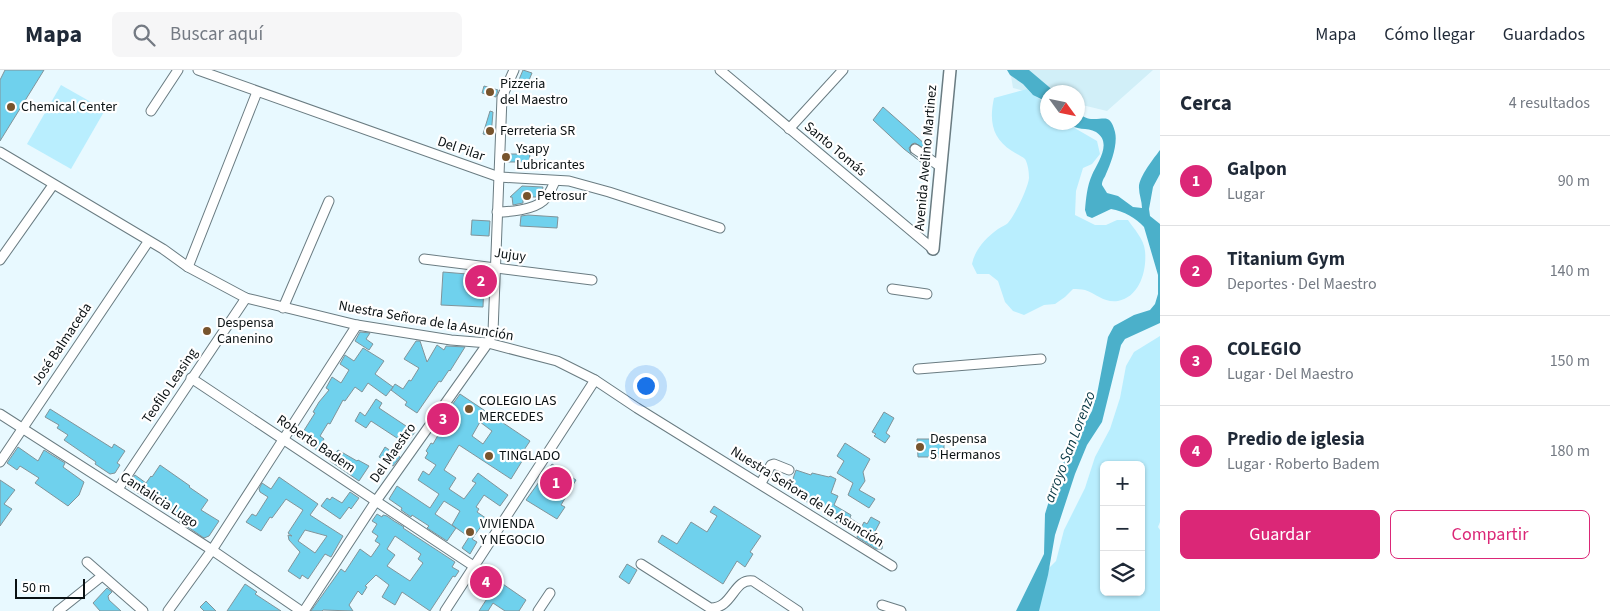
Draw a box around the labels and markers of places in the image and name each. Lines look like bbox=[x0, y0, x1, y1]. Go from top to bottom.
place label: Pizzeria del Maestro bbox=[500, 74, 568, 110]
marker: Pizzeria del Maestro bbox=[484, 86, 496, 98]
place label: Chemical Center bbox=[21, 97, 117, 117]
marker: Chemical Center bbox=[5, 101, 17, 113]
place label: Ferreteria SR bbox=[500, 121, 575, 141]
marker: Ferreteria SR bbox=[484, 125, 496, 137]
place label: Ysapy Lubricantes bbox=[515, 139, 585, 175]
marker: Ysapy Lubricantes bbox=[500, 151, 512, 163]
place label: Petrosur bbox=[537, 186, 587, 206]
marker: Petrosur bbox=[521, 190, 533, 202]
pin: 2 bbox=[465, 262, 497, 300]
place label: Despensa Canenino bbox=[217, 313, 274, 349]
marker: Despensa Canenino bbox=[201, 325, 213, 337]
place label: COLEGIO LAS MERCEDES bbox=[479, 391, 556, 427]
pin: 3 bbox=[427, 400, 459, 438]
marker: COLEGIO LAS MERCEDES bbox=[463, 403, 475, 415]
place label: Despensa 5 Hermanos bbox=[930, 429, 1001, 465]
marker: Despensa 5 Hermanos bbox=[914, 441, 926, 453]
place label: TINGLADO bbox=[499, 446, 560, 466]
marker: TINGLADO bbox=[483, 450, 495, 462]
pin: 1 bbox=[540, 464, 572, 502]
place label: VIVIENDA Y NEGOCIO bbox=[479, 514, 545, 550]
marker: VIVIENDA Y NEGOCIO bbox=[464, 526, 476, 538]
pin: 4 bbox=[470, 563, 502, 601]

